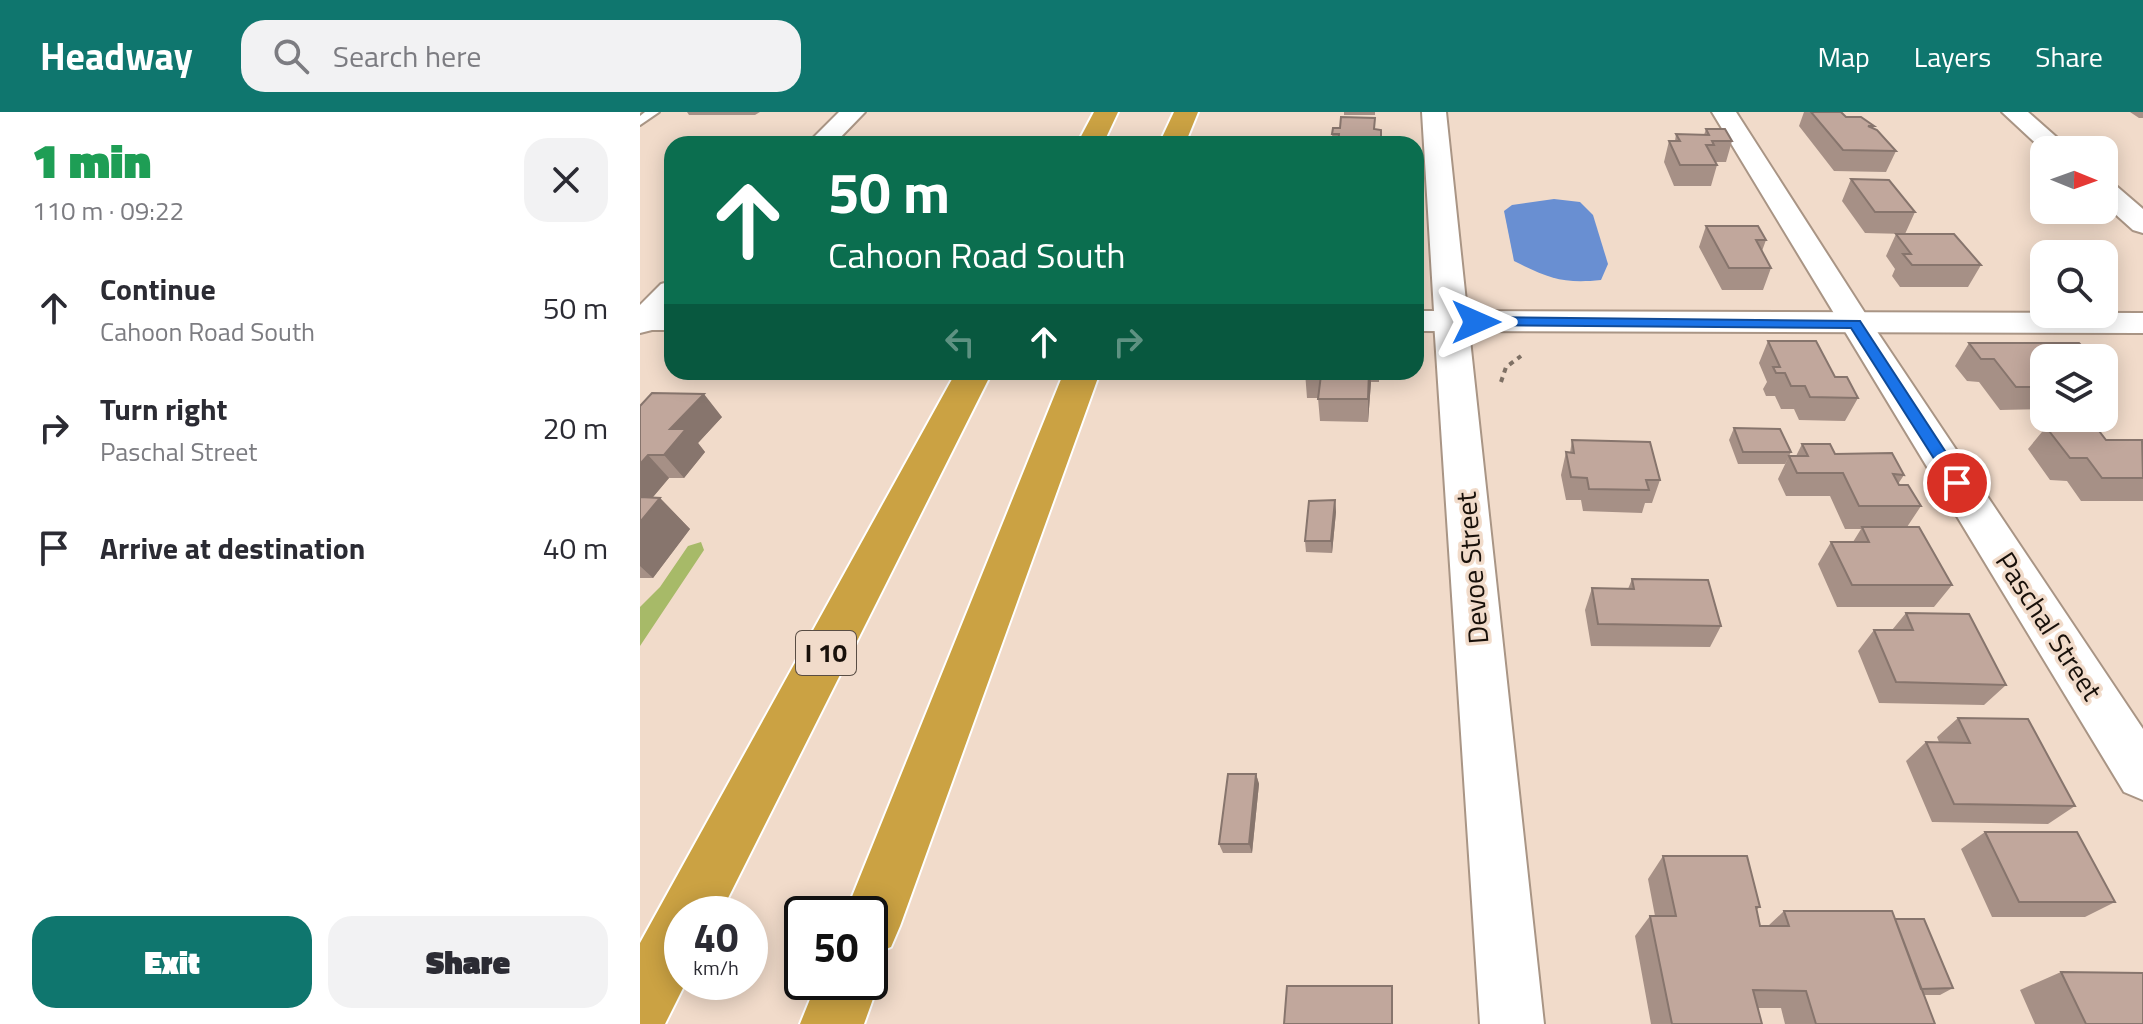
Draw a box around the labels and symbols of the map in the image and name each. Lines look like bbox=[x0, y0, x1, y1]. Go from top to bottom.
north arrow bbox=[2030, 136, 2118, 224]
position arrow bbox=[1434, 280, 1518, 364]
pin bbox=[1923, 449, 1991, 517]
street label: Devoe Street bbox=[1443, 490, 1500, 646]
street label: Paschal Street bbox=[1985, 543, 2114, 709]
road number: I 10 bbox=[796, 631, 856, 675]
speed limit sign: 50 bbox=[784, 896, 888, 1000]

